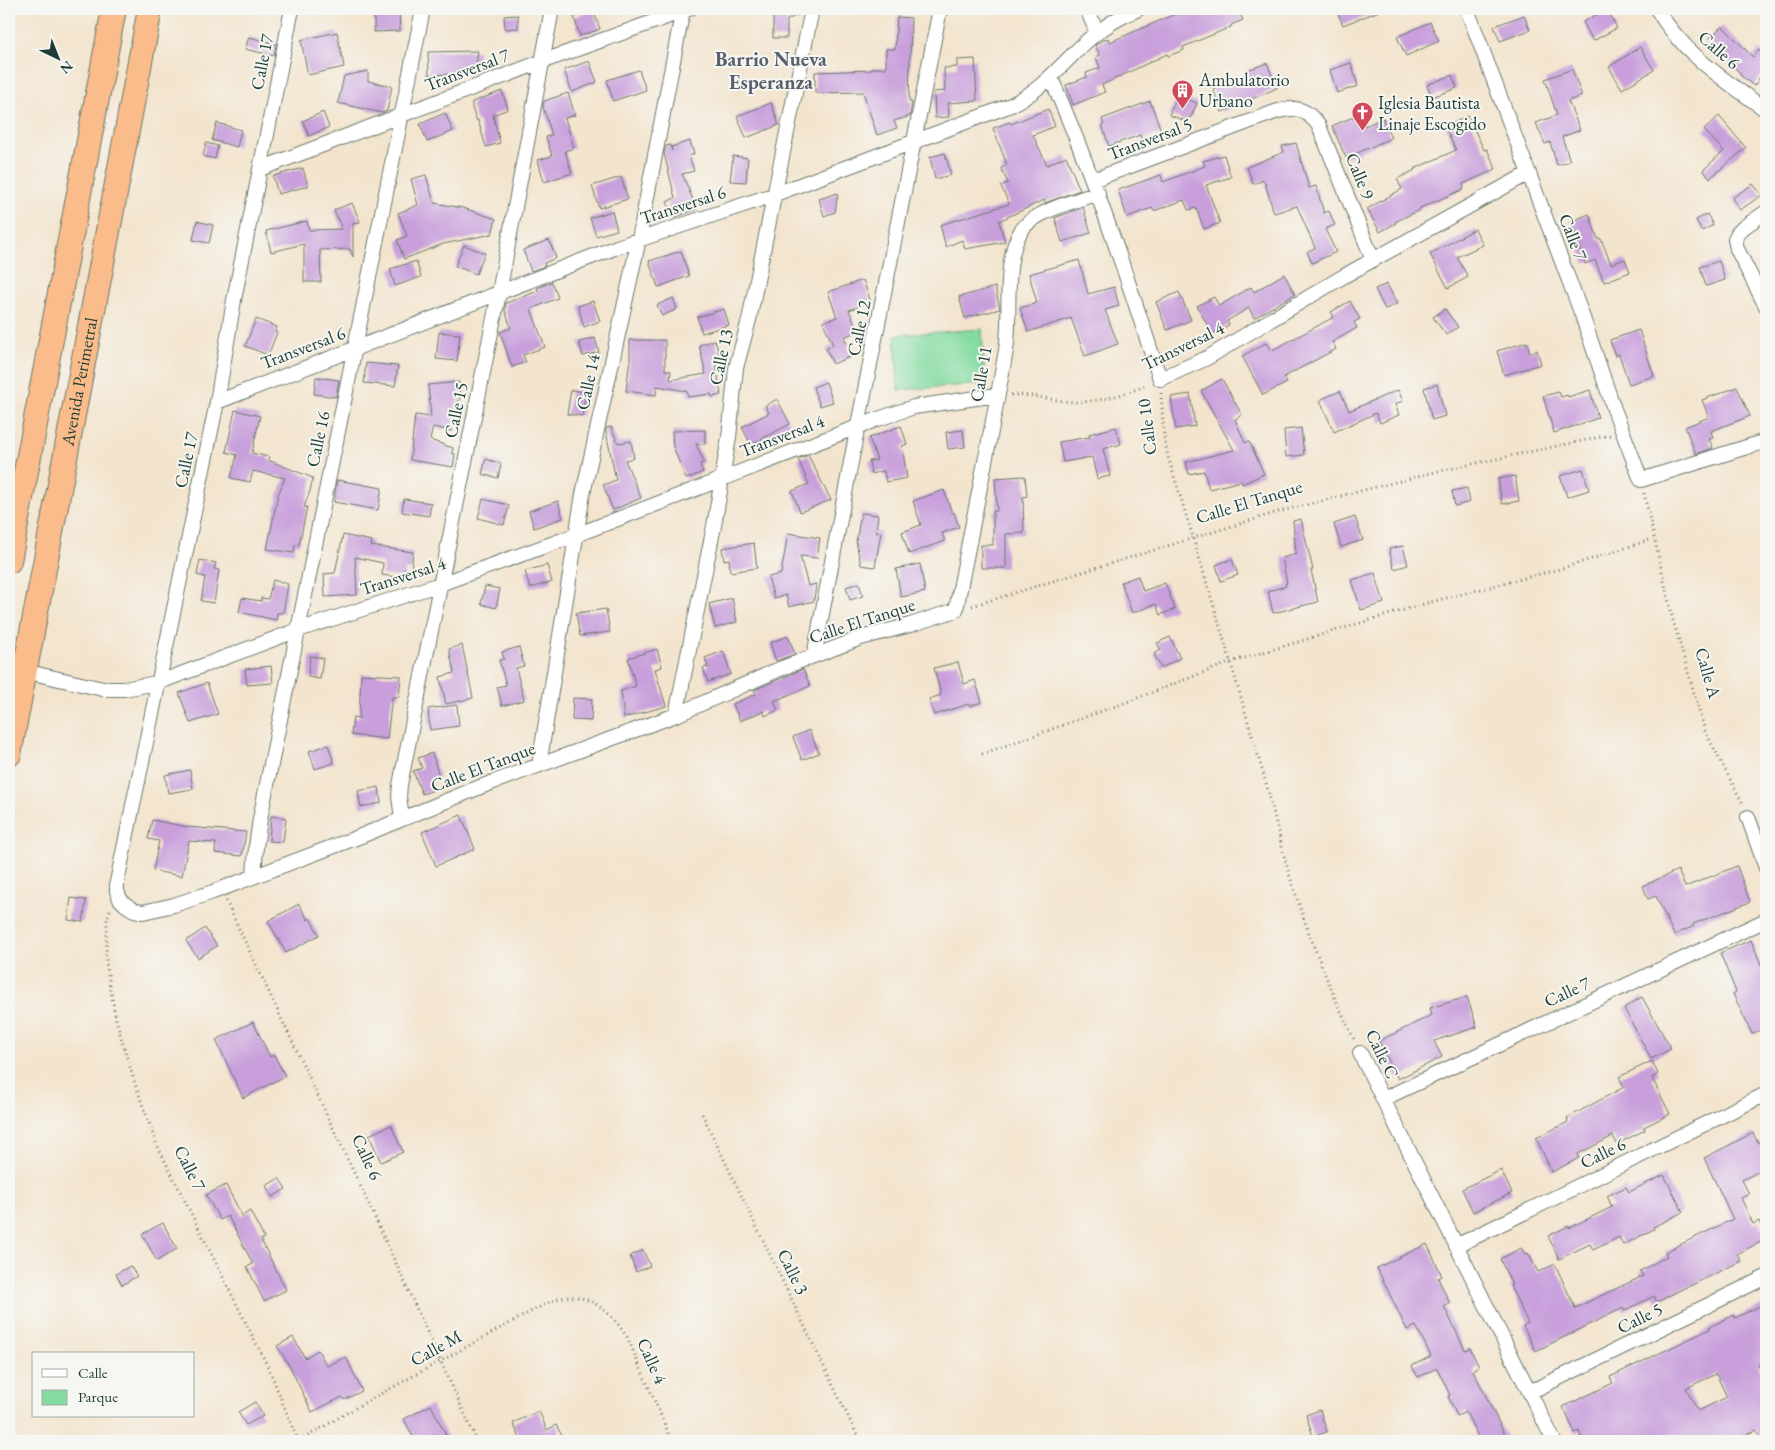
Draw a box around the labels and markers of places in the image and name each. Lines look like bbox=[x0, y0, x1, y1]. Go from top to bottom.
place label: Ambulatorio Urbano bbox=[1198, 68, 1290, 112]
building icon: Ambulatorio Urbano bbox=[1171, 78, 1195, 109]
place label: Iglesia Bautista Linaje Escogido bbox=[1378, 91, 1486, 135]
church icon: Iglesia Bautista Linaje Escogido bbox=[1350, 101, 1374, 132]

